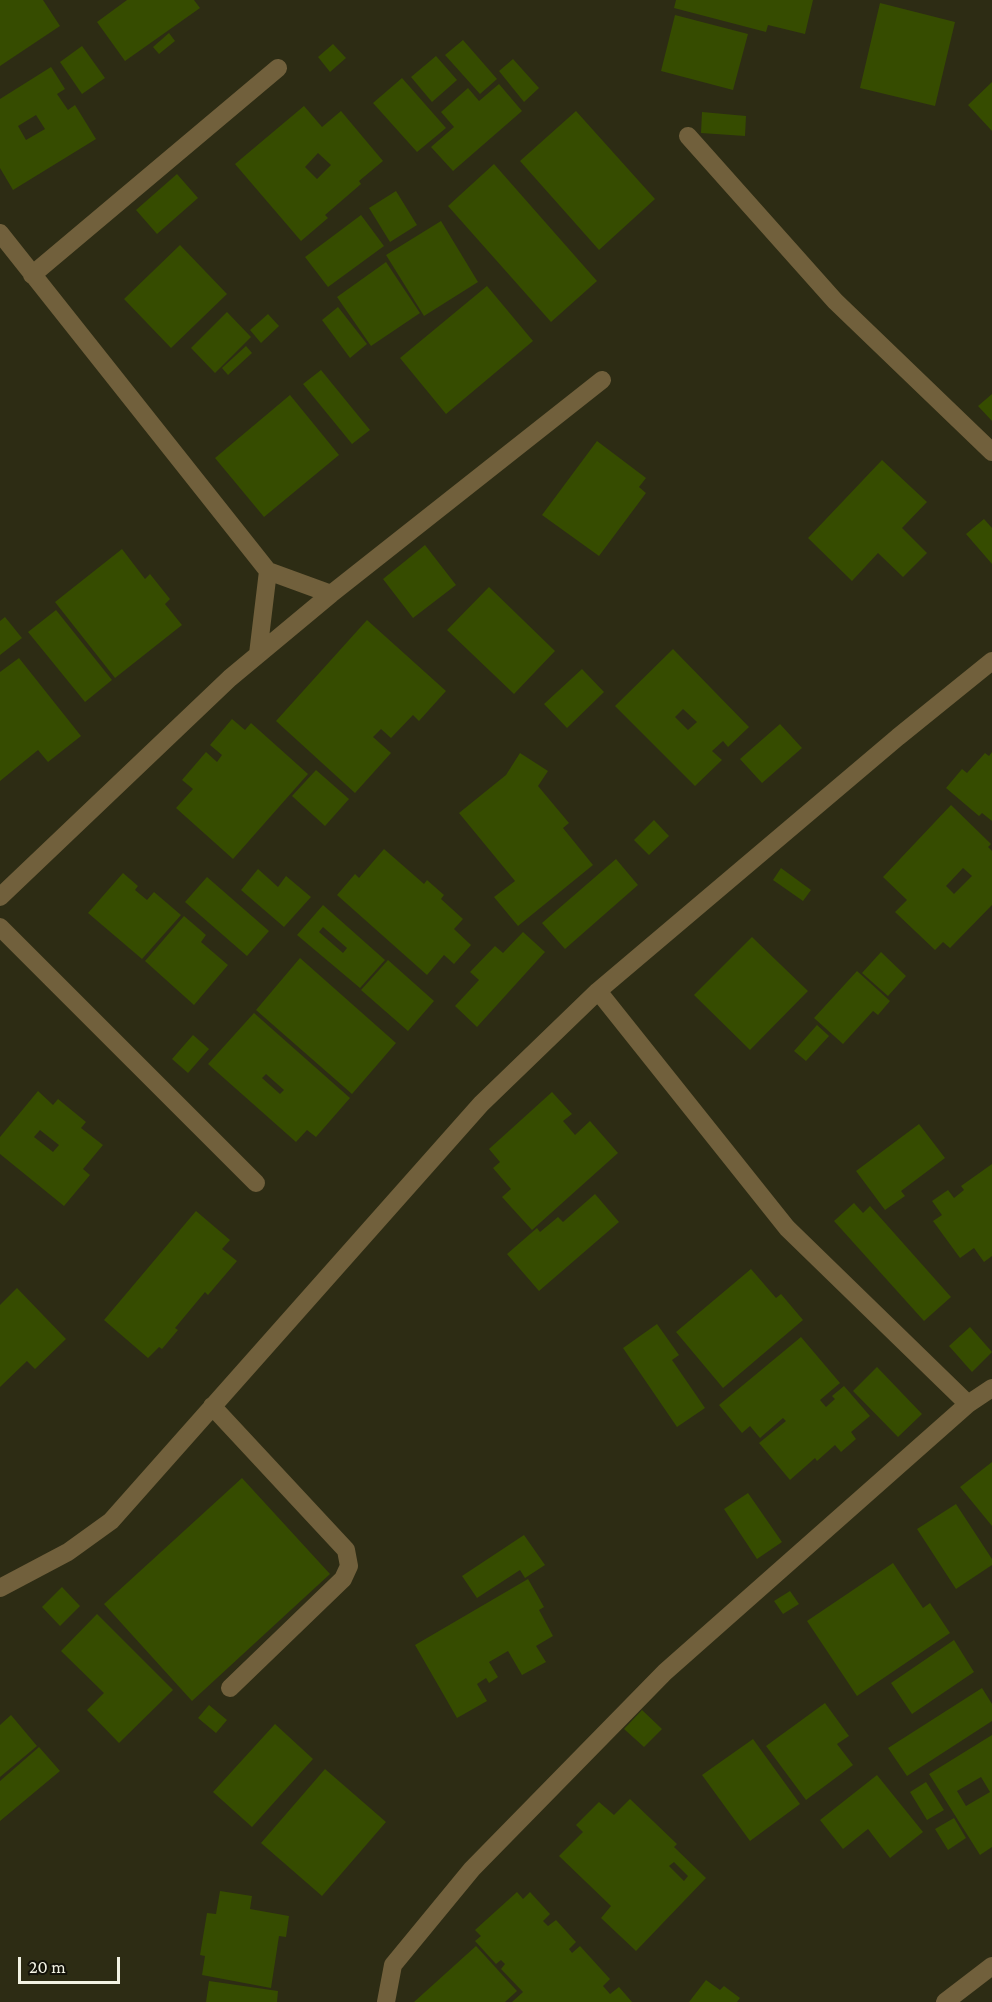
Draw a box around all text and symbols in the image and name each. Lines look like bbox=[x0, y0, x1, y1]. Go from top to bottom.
scale bar bbox=[21, 1945, 123, 1983]
text: 20 m bbox=[29, 1957, 66, 1977]

